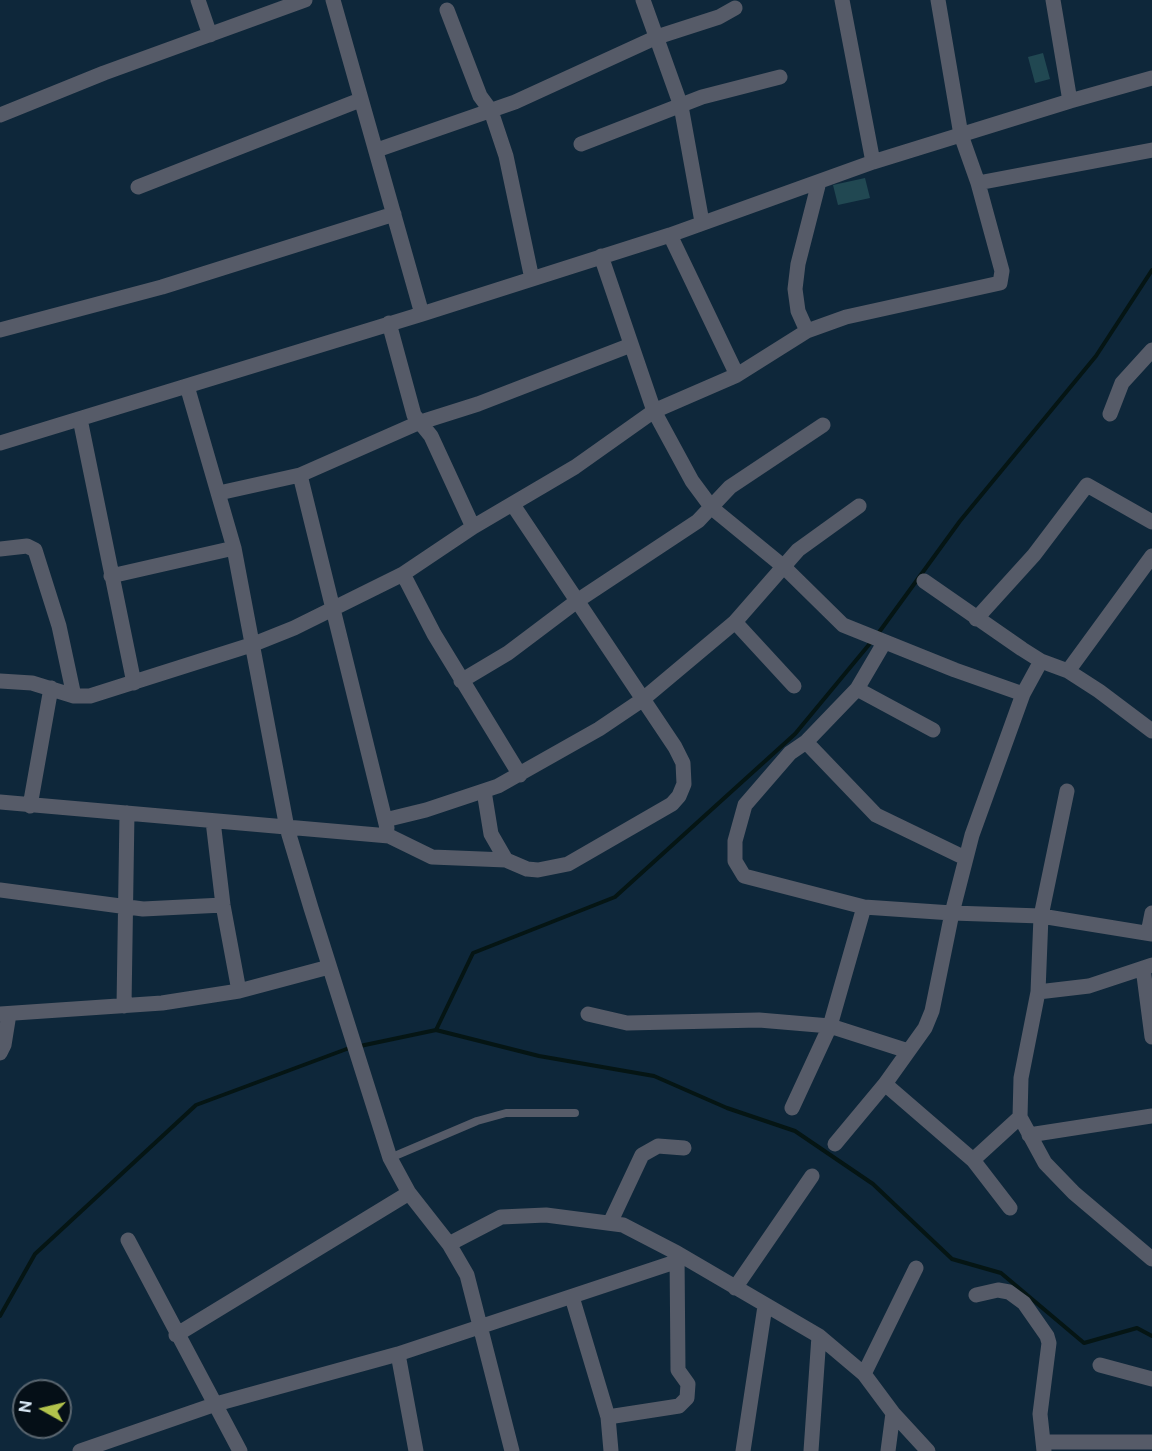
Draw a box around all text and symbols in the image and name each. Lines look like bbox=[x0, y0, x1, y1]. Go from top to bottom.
north arrow bbox=[12, 1379, 72, 1439]
text: N bbox=[15, 1399, 36, 1414]

